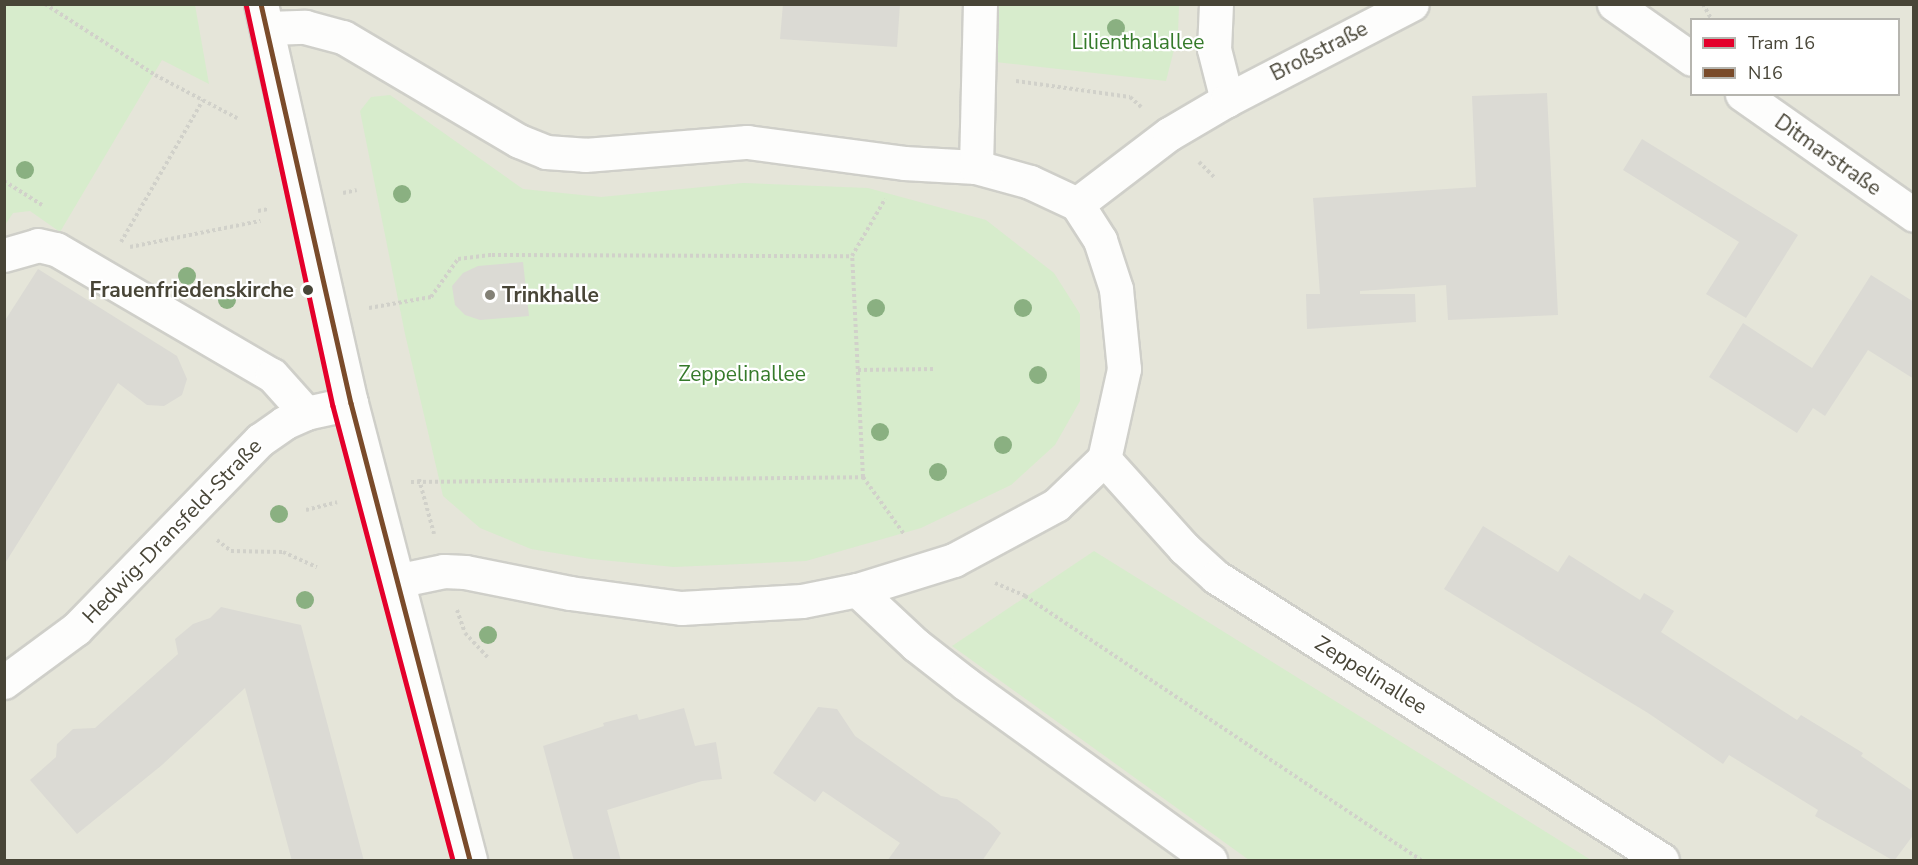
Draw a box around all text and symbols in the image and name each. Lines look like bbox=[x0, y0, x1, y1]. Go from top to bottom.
street label: Broßstraße bbox=[1266, 16, 1372, 86]
legend bbox=[1690, 18, 1900, 96]
park label: Lilienthalallee bbox=[1072, 29, 1204, 55]
text: Tram 16 bbox=[1748, 31, 1815, 55]
text: N16 bbox=[1748, 61, 1783, 85]
street label: Ditmarstraße bbox=[1770, 109, 1886, 201]
place label: Frauenfriedenskirche bbox=[90, 277, 294, 303]
marker: Frauenfriedenskirche bbox=[299, 281, 317, 299]
place label: Trinkhalle bbox=[502, 282, 599, 308]
marker: Trinkhalle bbox=[483, 288, 497, 302]
park label: Zeppelinallee bbox=[678, 361, 806, 387]
street label: Hedwig-Dransfeld-Straße bbox=[77, 433, 267, 629]
street label: Zeppelinallee bbox=[1310, 630, 1432, 720]

